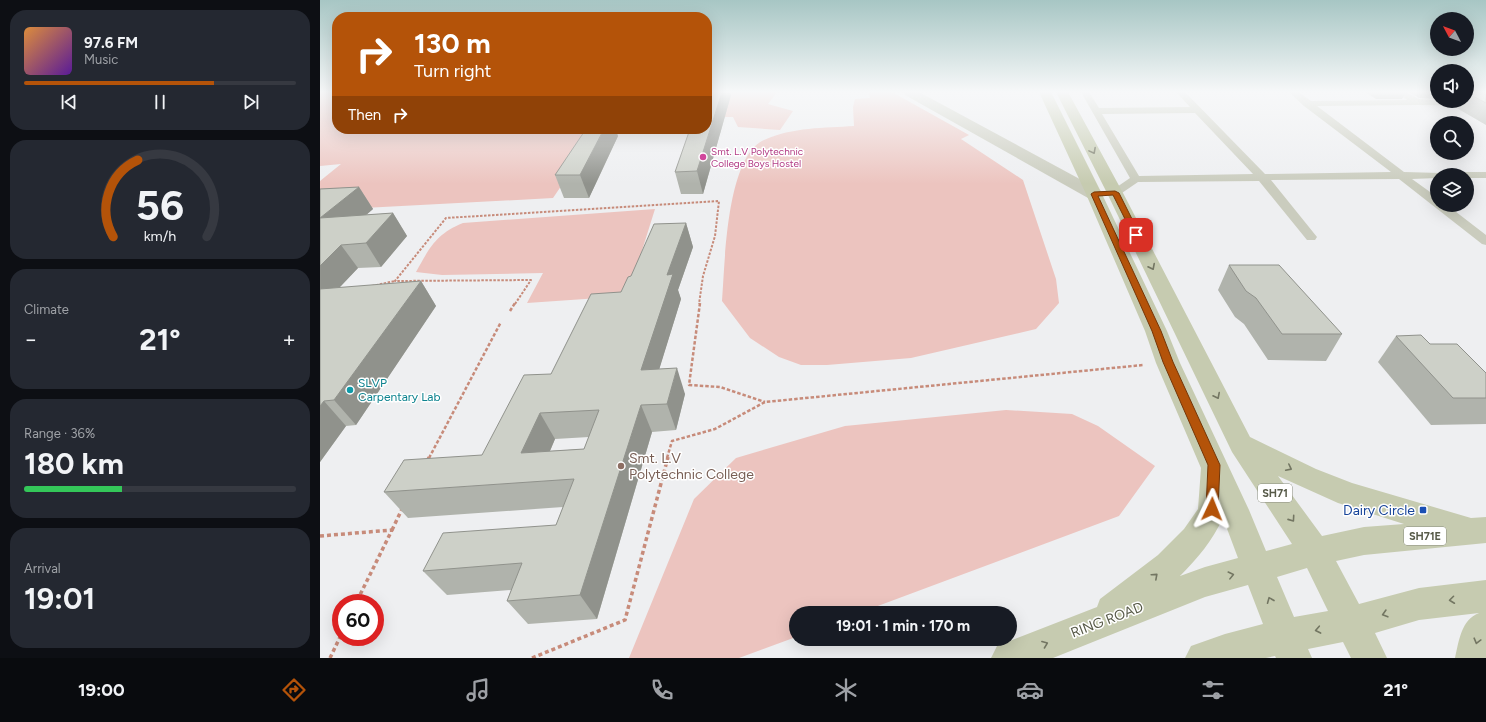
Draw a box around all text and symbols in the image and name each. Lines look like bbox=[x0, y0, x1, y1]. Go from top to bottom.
north arrow bbox=[1430, 12, 1474, 56]
map controls bbox=[1430, 12, 1474, 212]
text: 130 m bbox=[414, 26, 491, 60]
icon: right bbox=[348, 28, 400, 80]
text: 97.6 FM bbox=[84, 34, 138, 52]
text: Music bbox=[84, 52, 118, 67]
text: Turn right bbox=[414, 60, 491, 82]
button: sound bbox=[1430, 64, 1474, 108]
icon: previous bbox=[58, 91, 80, 113]
icon: pause bbox=[149, 91, 171, 113]
icon: next bbox=[240, 91, 262, 113]
icon: right bbox=[389, 104, 411, 126]
text: Then bbox=[348, 106, 381, 124]
button: search bbox=[1430, 116, 1474, 160]
place label: Smt. L.V Polytechnic College Boys Hostel bbox=[711, 145, 804, 170]
one-way arrow bbox=[1089, 147, 1096, 155]
marker: Smt. L.V Polytechnic College Boys Hostel bbox=[698, 152, 708, 162]
button: layers bbox=[1430, 168, 1474, 212]
text: 56 bbox=[136, 180, 184, 230]
pin bbox=[1119, 218, 1153, 252]
icon: arrive bbox=[1125, 224, 1147, 246]
text: km/h bbox=[144, 227, 176, 245]
one-way arrow bbox=[1148, 263, 1155, 270]
text: Climate bbox=[24, 302, 69, 317]
text: 21° bbox=[139, 321, 181, 358]
text: − bbox=[24, 326, 38, 353]
text: + bbox=[282, 326, 296, 353]
place label: SLVP Carpentary Lab bbox=[358, 376, 441, 404]
marker: SLVP Carpentary Lab bbox=[345, 385, 355, 395]
one-way arrow bbox=[1212, 392, 1220, 399]
text: Range · 36% bbox=[24, 426, 95, 441]
text: 180 km bbox=[24, 445, 124, 482]
place label: Smt. L.V Polytechnic College bbox=[629, 450, 754, 483]
marker: Smt. L.V Polytechnic College bbox=[616, 461, 626, 471]
one-way arrow bbox=[1284, 463, 1292, 471]
road number: SH71 bbox=[1258, 484, 1292, 502]
position arrow bbox=[1191, 488, 1233, 530]
place label: Dairy Circle bbox=[1343, 502, 1415, 519]
marker: Dairy Circle bbox=[1418, 505, 1428, 515]
one-way arrow bbox=[1287, 514, 1294, 521]
road number: SH71E bbox=[1404, 527, 1446, 545]
text: Arrival bbox=[24, 561, 61, 576]
one-way arrow bbox=[1228, 572, 1234, 580]
one-way arrow bbox=[1151, 574, 1158, 581]
text: 19:01 bbox=[24, 580, 95, 617]
speed limit sign: 60 bbox=[332, 594, 384, 646]
one-way arrow bbox=[1449, 595, 1455, 604]
one-way arrow bbox=[1267, 597, 1275, 605]
street label: RING ROAD bbox=[1068, 598, 1146, 642]
one-way arrow bbox=[1381, 609, 1388, 618]
text: 19:01 · 1 min · 170 m bbox=[836, 617, 970, 635]
one-way arrow bbox=[1314, 625, 1321, 634]
one-way arrow bbox=[1473, 637, 1482, 644]
one-way arrow bbox=[1041, 641, 1049, 649]
icon: directions bbox=[280, 676, 308, 704]
icon: music bbox=[464, 676, 492, 704]
icon: phone bbox=[648, 676, 676, 704]
icon: climate bbox=[832, 676, 860, 704]
icon: car bbox=[1016, 676, 1044, 704]
icon: filters bbox=[1199, 676, 1227, 704]
text: 19:00 bbox=[78, 679, 125, 701]
text: 21° bbox=[1383, 679, 1408, 701]

